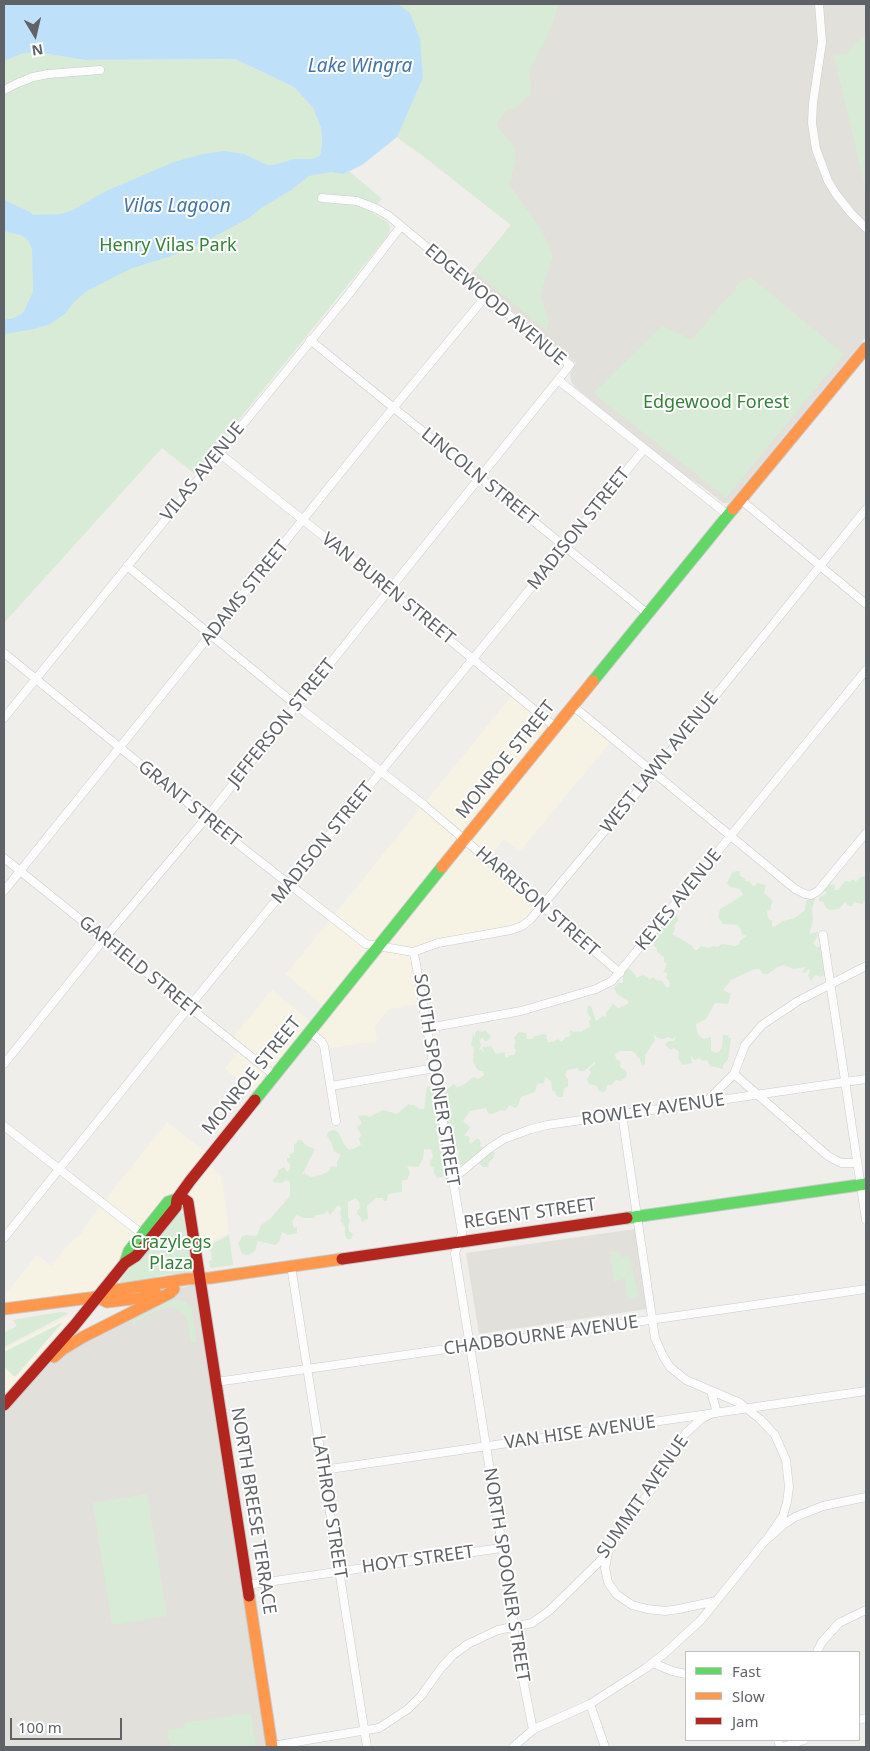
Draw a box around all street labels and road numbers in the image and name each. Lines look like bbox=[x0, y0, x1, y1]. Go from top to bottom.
street label: EDGEWOOD AVENUE bbox=[420, 240, 570, 370]
street label: VILAS AVENUE bbox=[157, 418, 249, 526]
street label: LINCOLN STREET bbox=[417, 424, 541, 530]
street label: MADISON STREET bbox=[523, 464, 635, 594]
street label: VAN BUREN STREET bbox=[317, 529, 459, 649]
street label: ADAMS STREET bbox=[196, 537, 294, 649]
street label: JEFFERSON STREET bbox=[224, 655, 340, 791]
street label: WEST LAWN AVENUE bbox=[597, 688, 723, 838]
street label: MONROE STREET bbox=[452, 697, 560, 823]
street label: GRANT STREET bbox=[134, 756, 244, 852]
street label: MADISON STREET bbox=[267, 778, 379, 908]
street label: HARRISON STREET bbox=[471, 842, 603, 962]
street label: KEYES AVENUE bbox=[631, 845, 727, 955]
street label: GARFIELD STREET bbox=[74, 912, 204, 1022]
street label: SOUTH SPOONER STREET bbox=[409, 972, 463, 1188]
street label: MONROE STREET bbox=[198, 1013, 306, 1139]
street label: ROWLEY AVENUE bbox=[580, 1089, 726, 1131]
street label: REGENT STREET bbox=[462, 1194, 598, 1234]
street label: CHADBOURNE AVENUE bbox=[442, 1312, 640, 1360]
street label: NORTH BREESE TERRACE bbox=[226, 1406, 280, 1616]
street label: VAN HISE AVENUE bbox=[503, 1412, 657, 1454]
street label: SUMMIT AVENUE bbox=[593, 1431, 693, 1563]
street label: LATHROP STREET bbox=[307, 1434, 351, 1580]
street label: NORTH SPOONER STREET bbox=[478, 1466, 534, 1684]
street label: HOYT STREET bbox=[360, 1541, 476, 1579]

